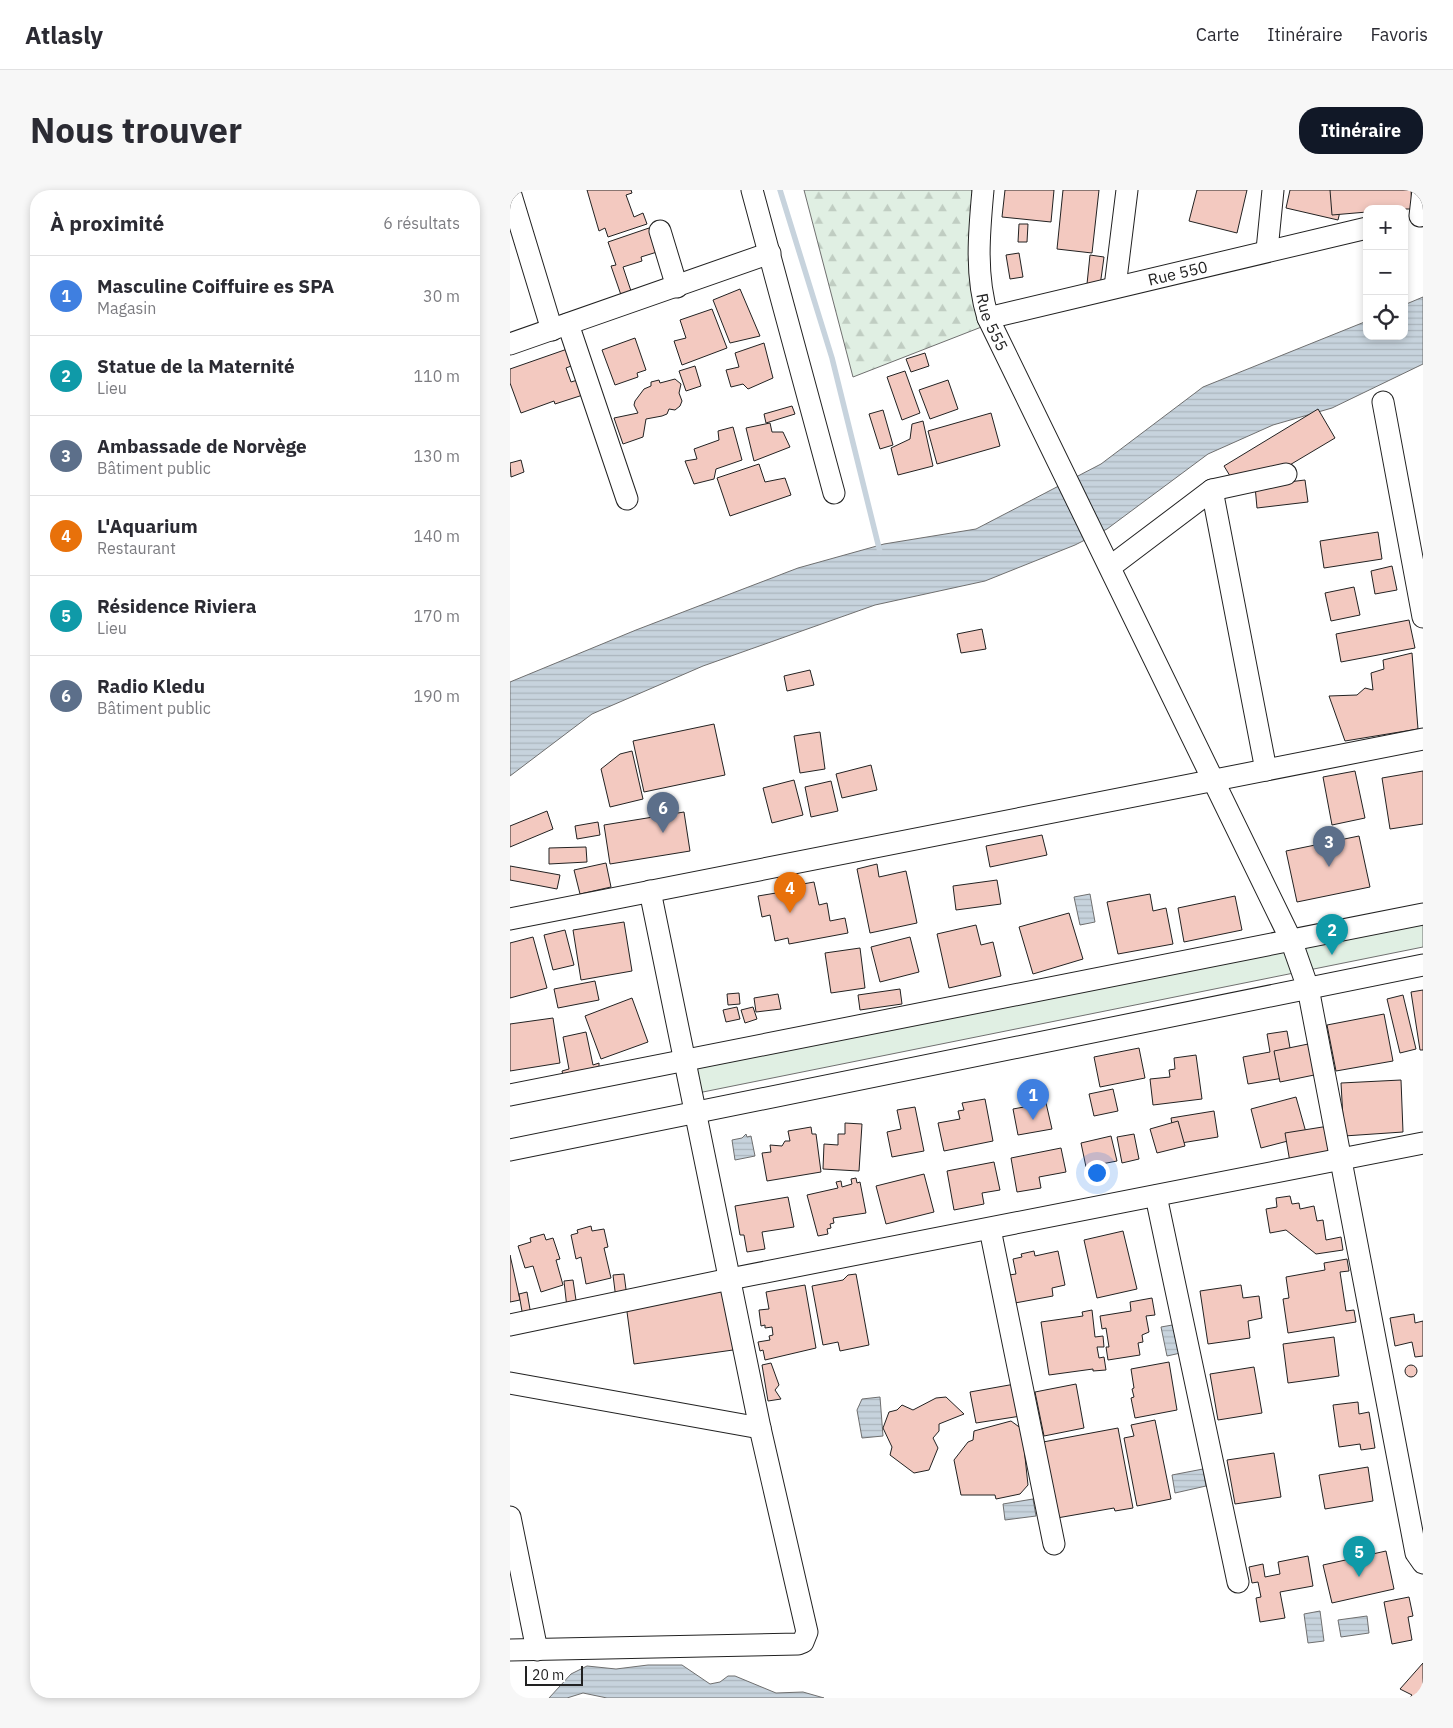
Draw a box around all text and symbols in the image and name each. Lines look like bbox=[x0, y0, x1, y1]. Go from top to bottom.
text: Atlasly bbox=[25, 19, 103, 51]
text: Carte bbox=[1196, 23, 1239, 46]
text: Itinéraire bbox=[1267, 23, 1343, 46]
text: Favoris bbox=[1371, 23, 1428, 46]
text: Nous trouver bbox=[30, 107, 242, 153]
button: Itinéraire bbox=[1299, 107, 1423, 154]
map controls bbox=[1363, 205, 1408, 340]
button: + bbox=[1363, 205, 1408, 250]
text: À proximité bbox=[50, 209, 164, 237]
text: 6 résultats bbox=[383, 213, 460, 233]
button: − bbox=[1363, 250, 1408, 295]
street label: Rue 550 bbox=[1146, 256, 1210, 290]
text: Masculine Coiffuire es SPA bbox=[97, 274, 334, 298]
text: 1 bbox=[61, 286, 71, 306]
text: 30 m bbox=[423, 286, 460, 306]
street label: Rue 555 bbox=[972, 291, 1012, 354]
button: locate bbox=[1363, 295, 1408, 340]
text: Magasin bbox=[97, 298, 156, 318]
text: Statue de la Maternité bbox=[97, 354, 295, 378]
text: 2 bbox=[61, 366, 71, 386]
text: 110 m bbox=[413, 366, 460, 386]
text: Lieu bbox=[97, 378, 127, 398]
text: Ambassade de Norvège bbox=[97, 434, 307, 458]
text: 3 bbox=[61, 446, 71, 466]
text: 130 m bbox=[413, 446, 460, 466]
text: Bâtiment public bbox=[97, 458, 211, 478]
text: L'Aquarium bbox=[97, 514, 198, 538]
text: 4 bbox=[61, 526, 71, 546]
text: 140 m bbox=[413, 526, 460, 546]
text: Restaurant bbox=[97, 538, 176, 558]
text: Résidence Riviera bbox=[97, 594, 256, 618]
text: 5 bbox=[61, 606, 71, 626]
text: 170 m bbox=[413, 606, 460, 626]
text: Lieu bbox=[97, 618, 127, 638]
text: Radio Kledu bbox=[97, 674, 205, 698]
text: 6 bbox=[61, 686, 71, 706]
text: 190 m bbox=[413, 686, 460, 706]
text: Bâtiment public bbox=[97, 698, 211, 718]
pin: 6 bbox=[647, 792, 679, 833]
pin: 3 bbox=[1313, 826, 1345, 867]
pin: 4 bbox=[774, 872, 806, 913]
pin: 2 bbox=[1316, 914, 1348, 955]
pin: 1 bbox=[1017, 1079, 1049, 1120]
your location bbox=[1084, 1160, 1110, 1186]
pin: 5 bbox=[1343, 1536, 1375, 1577]
scale bar bbox=[525, 1663, 582, 1686]
text: 20 m bbox=[532, 1666, 564, 1684]

